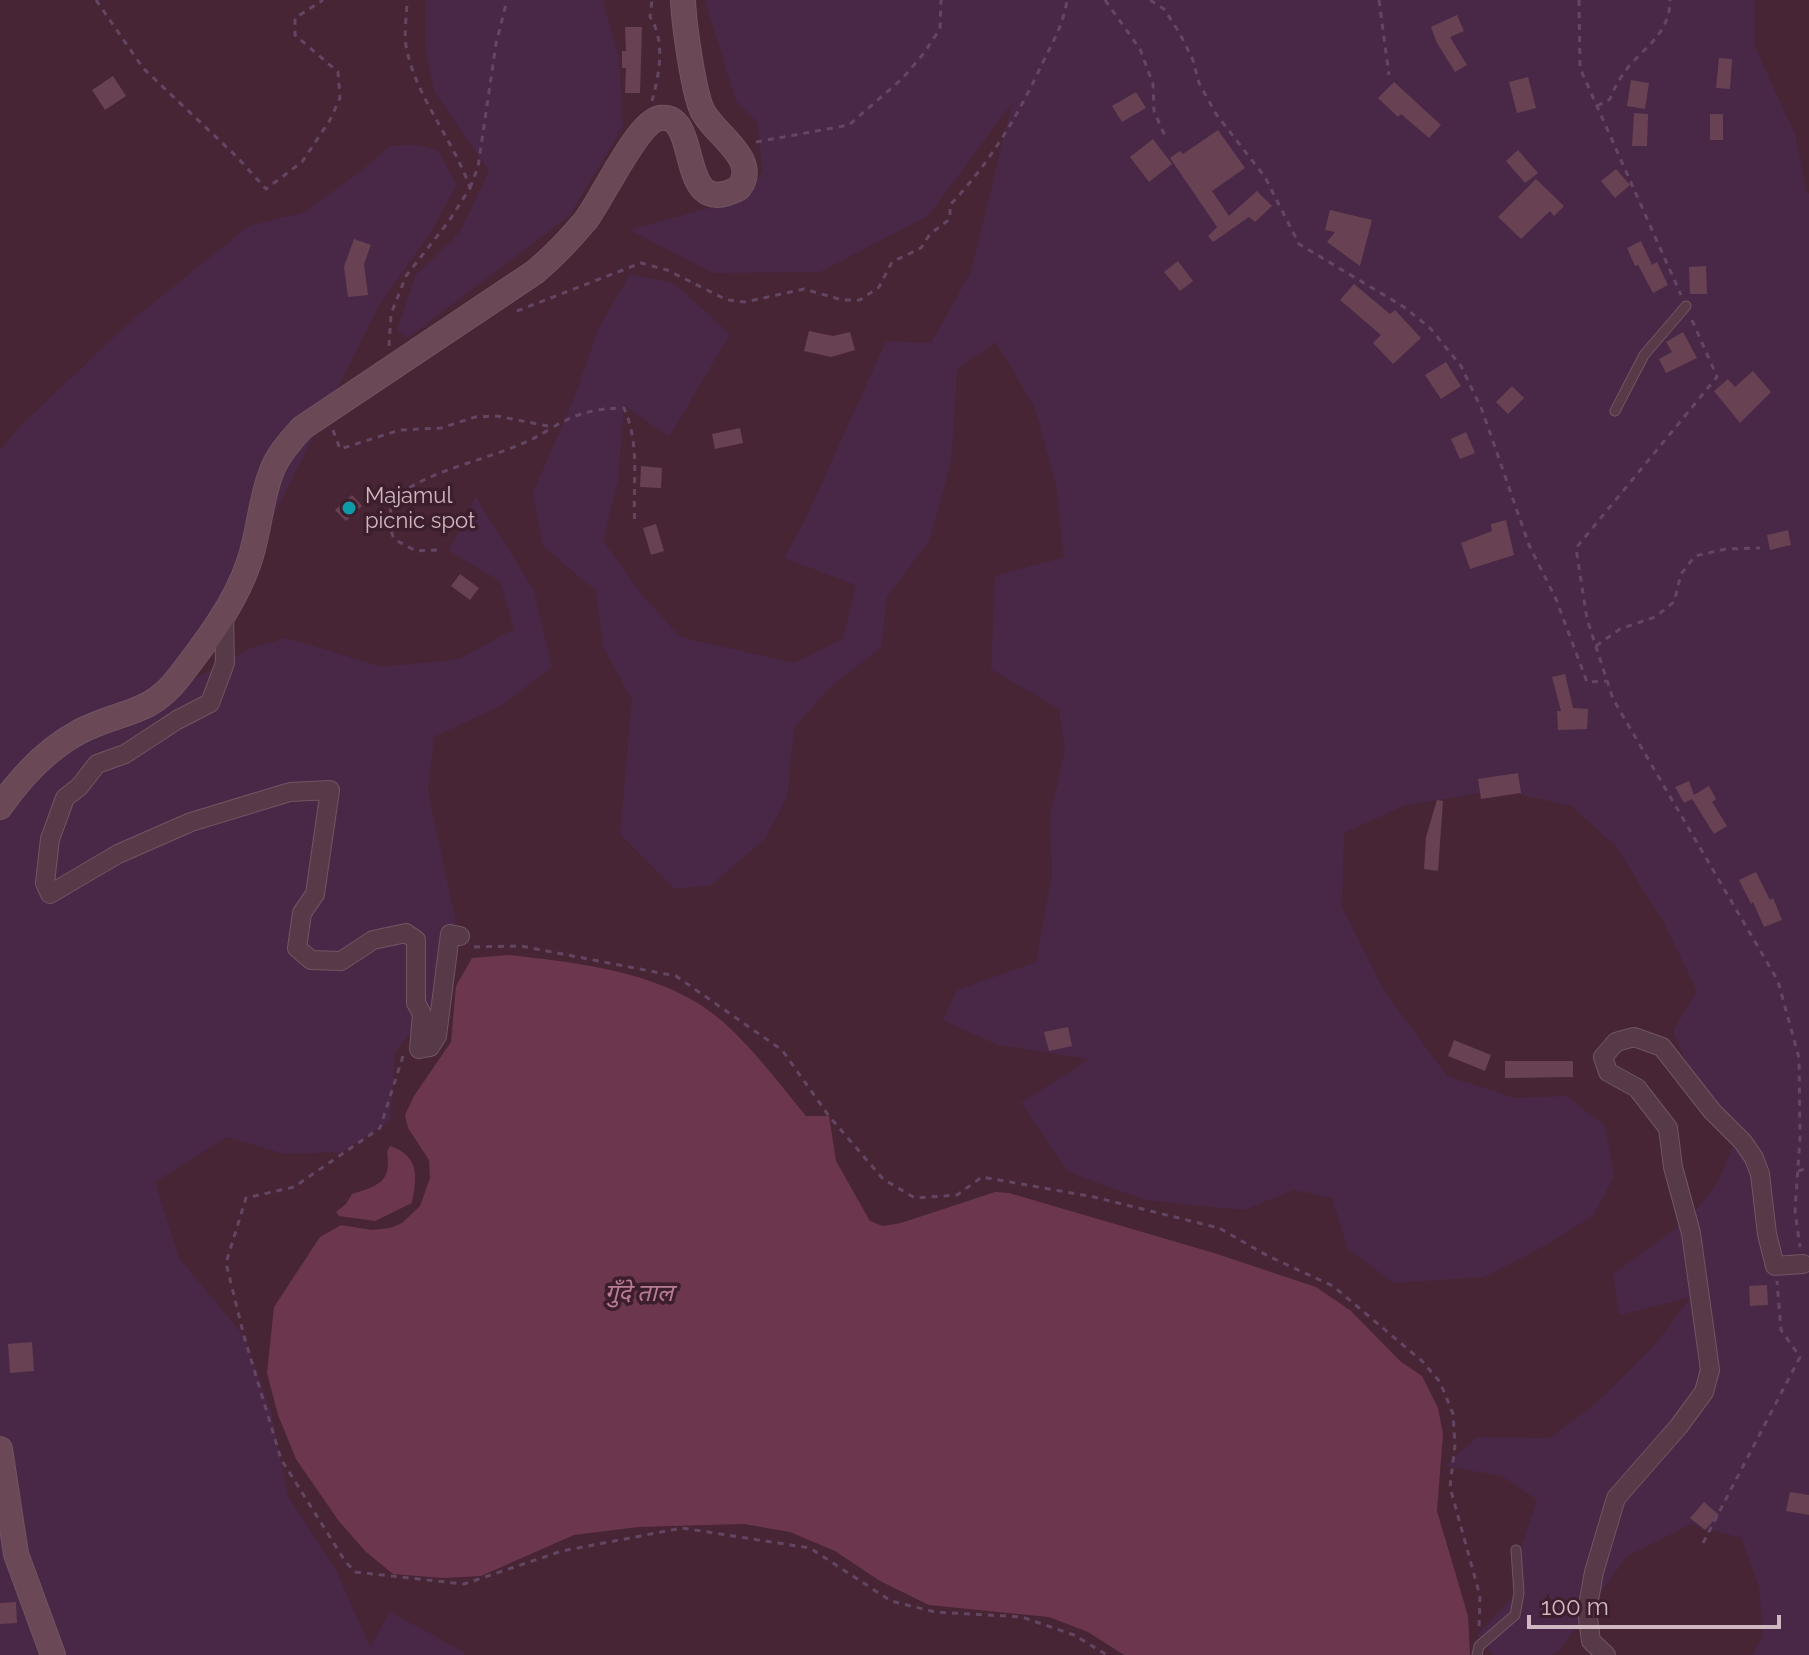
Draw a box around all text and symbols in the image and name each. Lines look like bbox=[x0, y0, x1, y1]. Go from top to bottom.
place label: Majamul picnic spot bbox=[365, 482, 476, 533]
marker: Majamul picnic spot bbox=[340, 499, 358, 517]
water label: गुँदे ताल bbox=[605, 1278, 678, 1308]
scale bar bbox=[1529, 1579, 1779, 1629]
text: 100 m bbox=[1541, 1592, 1609, 1621]

